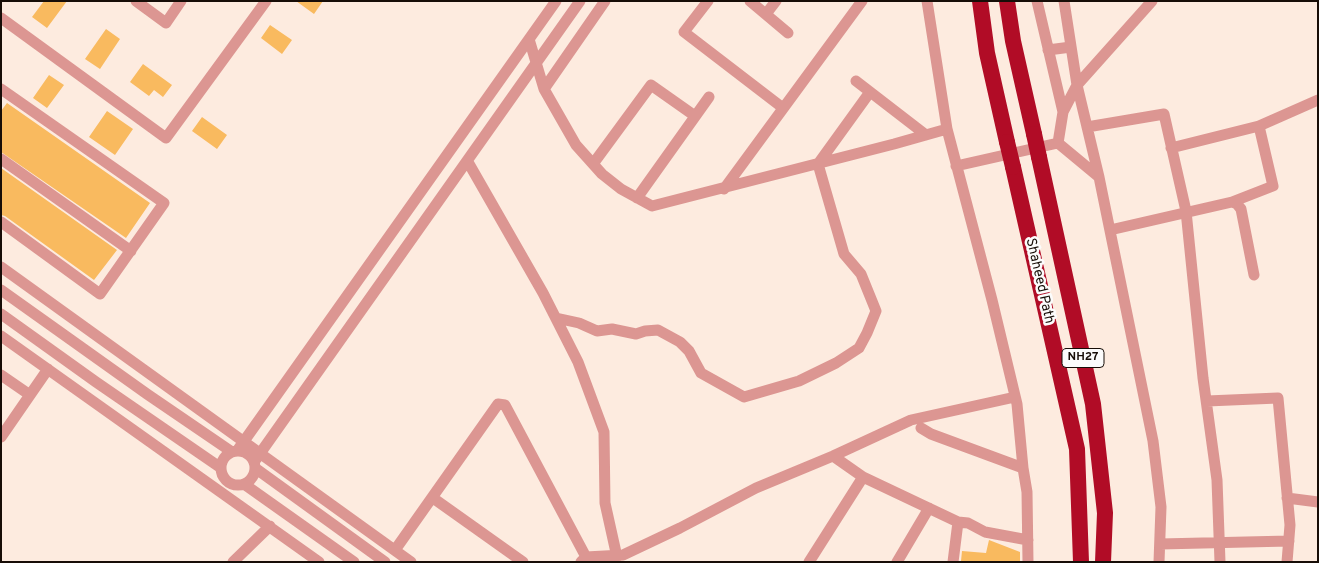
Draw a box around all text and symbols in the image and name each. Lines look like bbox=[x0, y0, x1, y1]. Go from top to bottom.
street label: Shaheed Path bbox=[1021, 237, 1057, 325]
road number: NH27 bbox=[1062, 348, 1104, 368]

